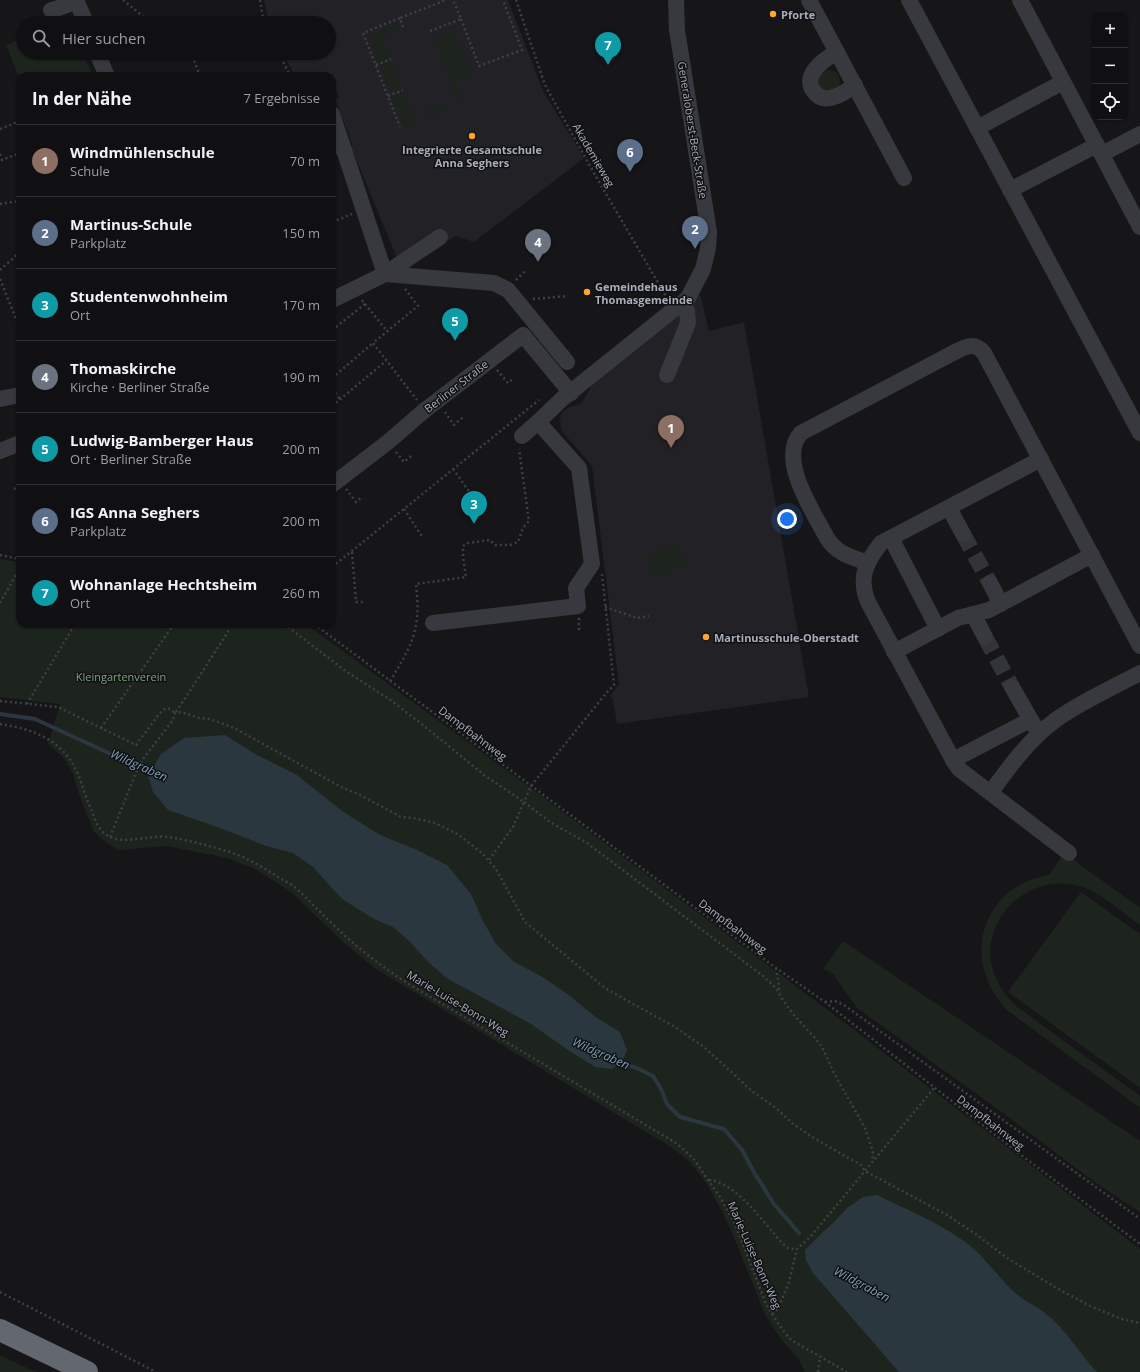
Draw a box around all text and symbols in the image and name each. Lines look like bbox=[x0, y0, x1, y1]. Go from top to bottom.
place label: Pforte bbox=[781, 7, 816, 22]
marker: Pforte bbox=[768, 9, 778, 19]
map controls bbox=[1092, 12, 1128, 120]
button: + bbox=[1092, 12, 1128, 48]
search box bbox=[16, 16, 336, 60]
icon: search bbox=[30, 27, 52, 49]
text: Hier suchen bbox=[62, 28, 146, 48]
pin: 7 bbox=[595, 32, 621, 65]
button: − bbox=[1092, 48, 1128, 84]
street label: Generaloberst-Beck-Straße bbox=[675, 60, 711, 200]
button: locate bbox=[1092, 84, 1128, 120]
text: In der Nähe bbox=[32, 87, 131, 110]
text: 7 Ergebnisse bbox=[243, 89, 320, 107]
street label: Akademieweg bbox=[570, 120, 618, 190]
marker: Integrierte Gesamtschule Anna Seghers bbox=[467, 131, 477, 141]
pin: 6 bbox=[617, 139, 643, 172]
text: Windmühlenschule bbox=[70, 142, 215, 162]
place label: Integrierte Gesamtschule Anna Seghers bbox=[402, 142, 542, 170]
text: 1 bbox=[41, 152, 49, 170]
text: 70 m bbox=[290, 152, 320, 170]
text: Schule bbox=[70, 162, 110, 180]
text: Martinus-Schule bbox=[70, 214, 192, 234]
pin: 2 bbox=[682, 216, 708, 249]
text: 2 bbox=[41, 224, 49, 242]
text: 150 m bbox=[282, 224, 320, 242]
pin: 4 bbox=[525, 229, 551, 262]
text: Parkplatz bbox=[70, 234, 126, 252]
place label: Gemeindehaus Thomasgemeinde bbox=[595, 279, 693, 307]
text: Studentenwohnheim bbox=[70, 286, 228, 306]
marker: Gemeindehaus Thomasgemeinde bbox=[582, 287, 592, 297]
text: 3 bbox=[41, 296, 49, 314]
text: 170 m bbox=[282, 296, 320, 314]
text: Ort bbox=[70, 306, 90, 324]
pin: 5 bbox=[442, 308, 468, 341]
street label: Berliner Straße bbox=[421, 356, 491, 416]
text: Thomaskirche bbox=[70, 358, 176, 378]
text: 4 bbox=[41, 368, 49, 386]
text: 190 m bbox=[282, 368, 320, 386]
text: Kirche · Berliner Straße bbox=[70, 378, 209, 396]
pin: 1 bbox=[658, 415, 684, 448]
text: Ludwig-Bamberger Haus bbox=[70, 430, 253, 450]
text: 5 bbox=[41, 440, 49, 458]
text: 200 m bbox=[282, 440, 320, 458]
text: Ort · Berliner Straße bbox=[70, 450, 191, 468]
pin: 3 bbox=[461, 491, 487, 524]
text: IGS Anna Seghers bbox=[70, 502, 200, 522]
your location bbox=[777, 509, 797, 529]
text: 6 bbox=[41, 512, 49, 530]
text: 200 m bbox=[282, 512, 320, 530]
text: Parkplatz bbox=[70, 522, 126, 540]
text: Wohnanlage Hechtsheim bbox=[70, 574, 257, 594]
text: 7 bbox=[41, 584, 49, 602]
text: 260 m bbox=[282, 584, 320, 602]
text: Ort bbox=[70, 594, 90, 612]
place label: Martinusschule-Oberstadt bbox=[714, 630, 859, 645]
marker: Martinusschule-Oberstadt bbox=[701, 632, 711, 642]
park label: Kleingartenverein bbox=[76, 669, 166, 684]
street label: Dampfbahnweg bbox=[436, 702, 510, 764]
water label: Wildgraben bbox=[108, 745, 170, 785]
street label: Dampfbahnweg bbox=[696, 895, 770, 957]
street label: Marie-Luise-Bonn-Weg bbox=[404, 967, 512, 1039]
water label: Wildgraben bbox=[570, 1033, 632, 1073]
street label: Dampfbahnweg bbox=[954, 1091, 1028, 1153]
street label: Marie-Luise-Bonn-Weg bbox=[725, 1199, 786, 1311]
water label: Wildgraben bbox=[831, 1262, 893, 1306]

